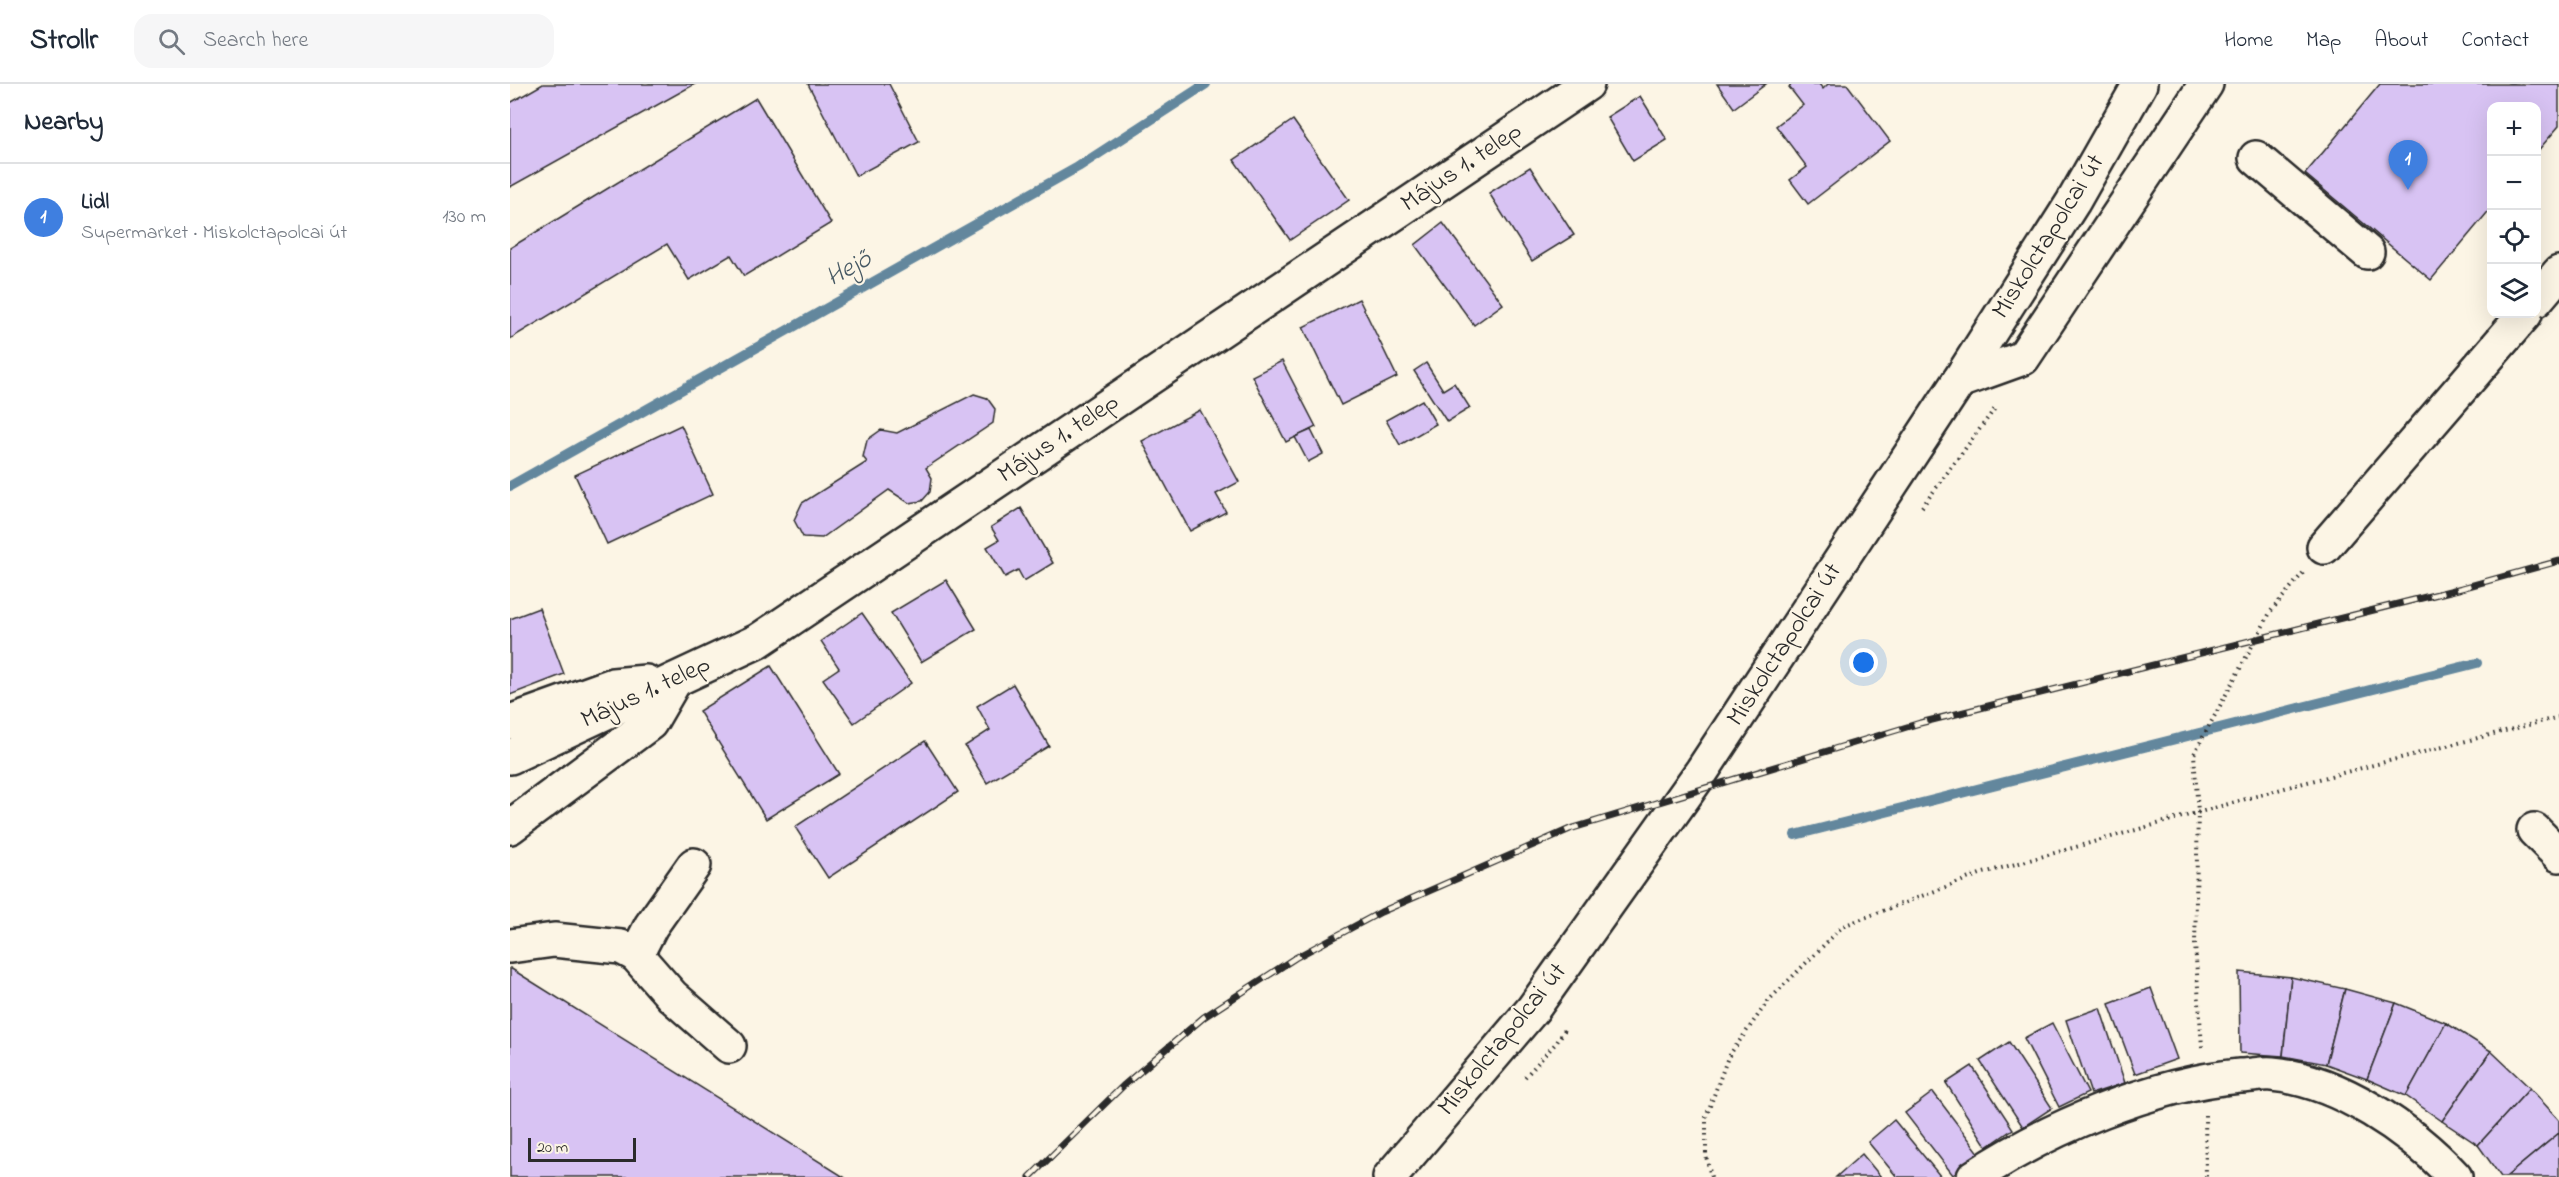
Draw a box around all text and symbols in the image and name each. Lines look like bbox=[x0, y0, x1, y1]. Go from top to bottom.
search box bbox=[134, 14, 554, 68]
text: Strollr bbox=[30, 21, 98, 62]
icon: search bbox=[155, 25, 188, 58]
text: Search here bbox=[203, 25, 308, 57]
text: Home bbox=[2224, 26, 2273, 56]
text: Map bbox=[2306, 26, 2341, 56]
text: About bbox=[2374, 26, 2428, 56]
text: Contact bbox=[2461, 26, 2529, 56]
map controls bbox=[2487, 102, 2541, 318]
button: + bbox=[2487, 102, 2541, 156]
text: Nearby bbox=[24, 104, 103, 142]
street label: Május 1. telep bbox=[1394, 113, 1530, 223]
pin: 1 bbox=[2388, 141, 2428, 190]
street label: Miskolctapolcai út bbox=[1983, 147, 2115, 327]
button: − bbox=[2487, 156, 2541, 210]
text: Lidl bbox=[81, 187, 109, 219]
text: 1 bbox=[40, 203, 47, 232]
text: 130 m bbox=[442, 203, 486, 232]
button: locate bbox=[2487, 210, 2541, 264]
text: Supermarket · Miskolctapolcai út bbox=[81, 219, 347, 248]
water label: Hejő bbox=[819, 240, 880, 298]
button: layers bbox=[2487, 264, 2541, 318]
street label: Május 1. telep bbox=[991, 384, 1127, 494]
street label: Miskolctapolcai út bbox=[1718, 556, 1852, 734]
street label: Május 1. telep bbox=[575, 646, 717, 740]
your location bbox=[1849, 648, 1878, 677]
street label: Miskolctapolcai út bbox=[1429, 955, 1577, 1125]
scale bar bbox=[528, 1135, 636, 1162]
text: 20 m bbox=[537, 1136, 568, 1160]

